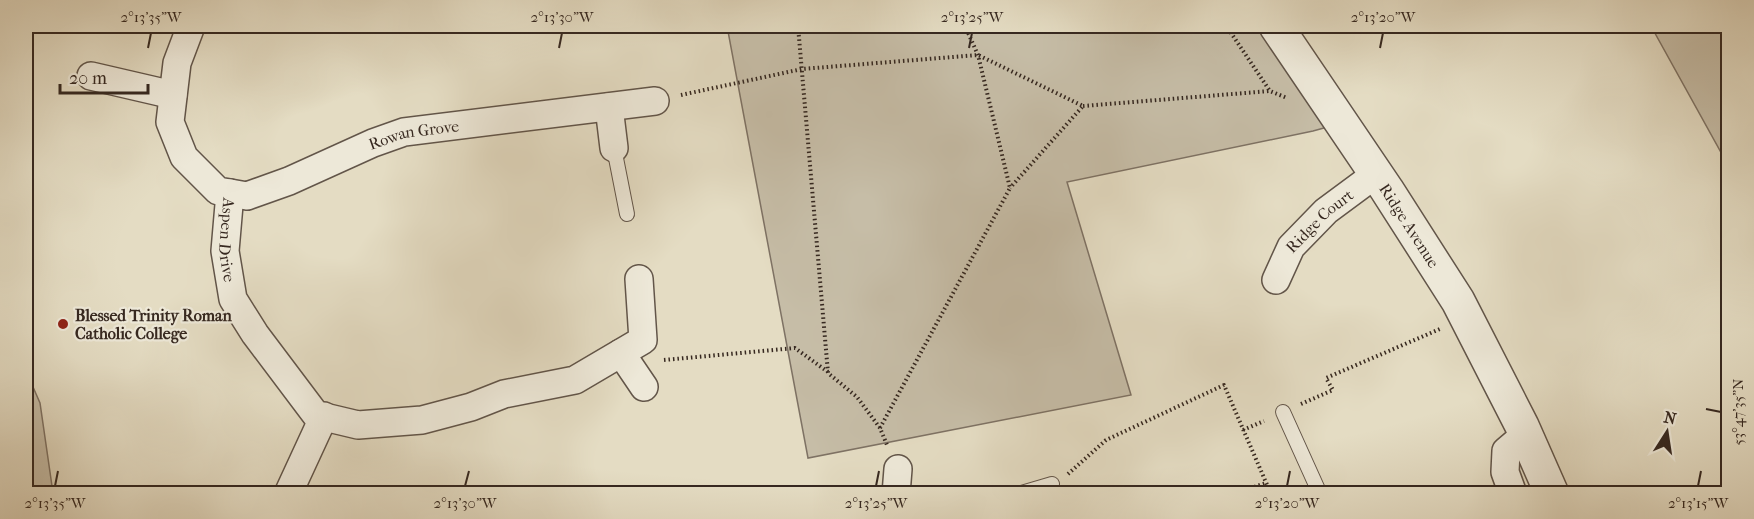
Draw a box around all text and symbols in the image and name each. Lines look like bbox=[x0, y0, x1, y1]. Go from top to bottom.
text: 2°13'35"W bbox=[120, 8, 183, 26]
text: 2°13'30"W bbox=[531, 8, 595, 26]
text: 2°13'25"W bbox=[941, 8, 1005, 26]
text: 2°13'20"W bbox=[1351, 8, 1416, 26]
scale bar bbox=[60, 57, 148, 95]
text: 20 m bbox=[69, 68, 107, 89]
street label: Rowan Grove bbox=[366, 116, 460, 154]
street label: Ridge Avenue bbox=[1375, 180, 1443, 271]
street label: Ridge Court bbox=[1282, 185, 1357, 257]
street label: Aspen Drive bbox=[215, 196, 239, 284]
place label: Blessed Trinity Roman Catholic College bbox=[75, 306, 232, 344]
marker: Blessed Trinity Roman Catholic College bbox=[56, 317, 70, 331]
text: 53°47'35"N bbox=[1729, 378, 1747, 445]
north arrow bbox=[1637, 402, 1697, 462]
text: N bbox=[1662, 407, 1679, 429]
text: 2°13'35"W bbox=[24, 494, 87, 512]
text: 2°13'30"W bbox=[434, 494, 498, 512]
text: 2°13'25"W bbox=[845, 494, 909, 512]
text: 2°13'20"W bbox=[1255, 494, 1320, 512]
text: 2°13'15"W bbox=[1668, 494, 1729, 512]

